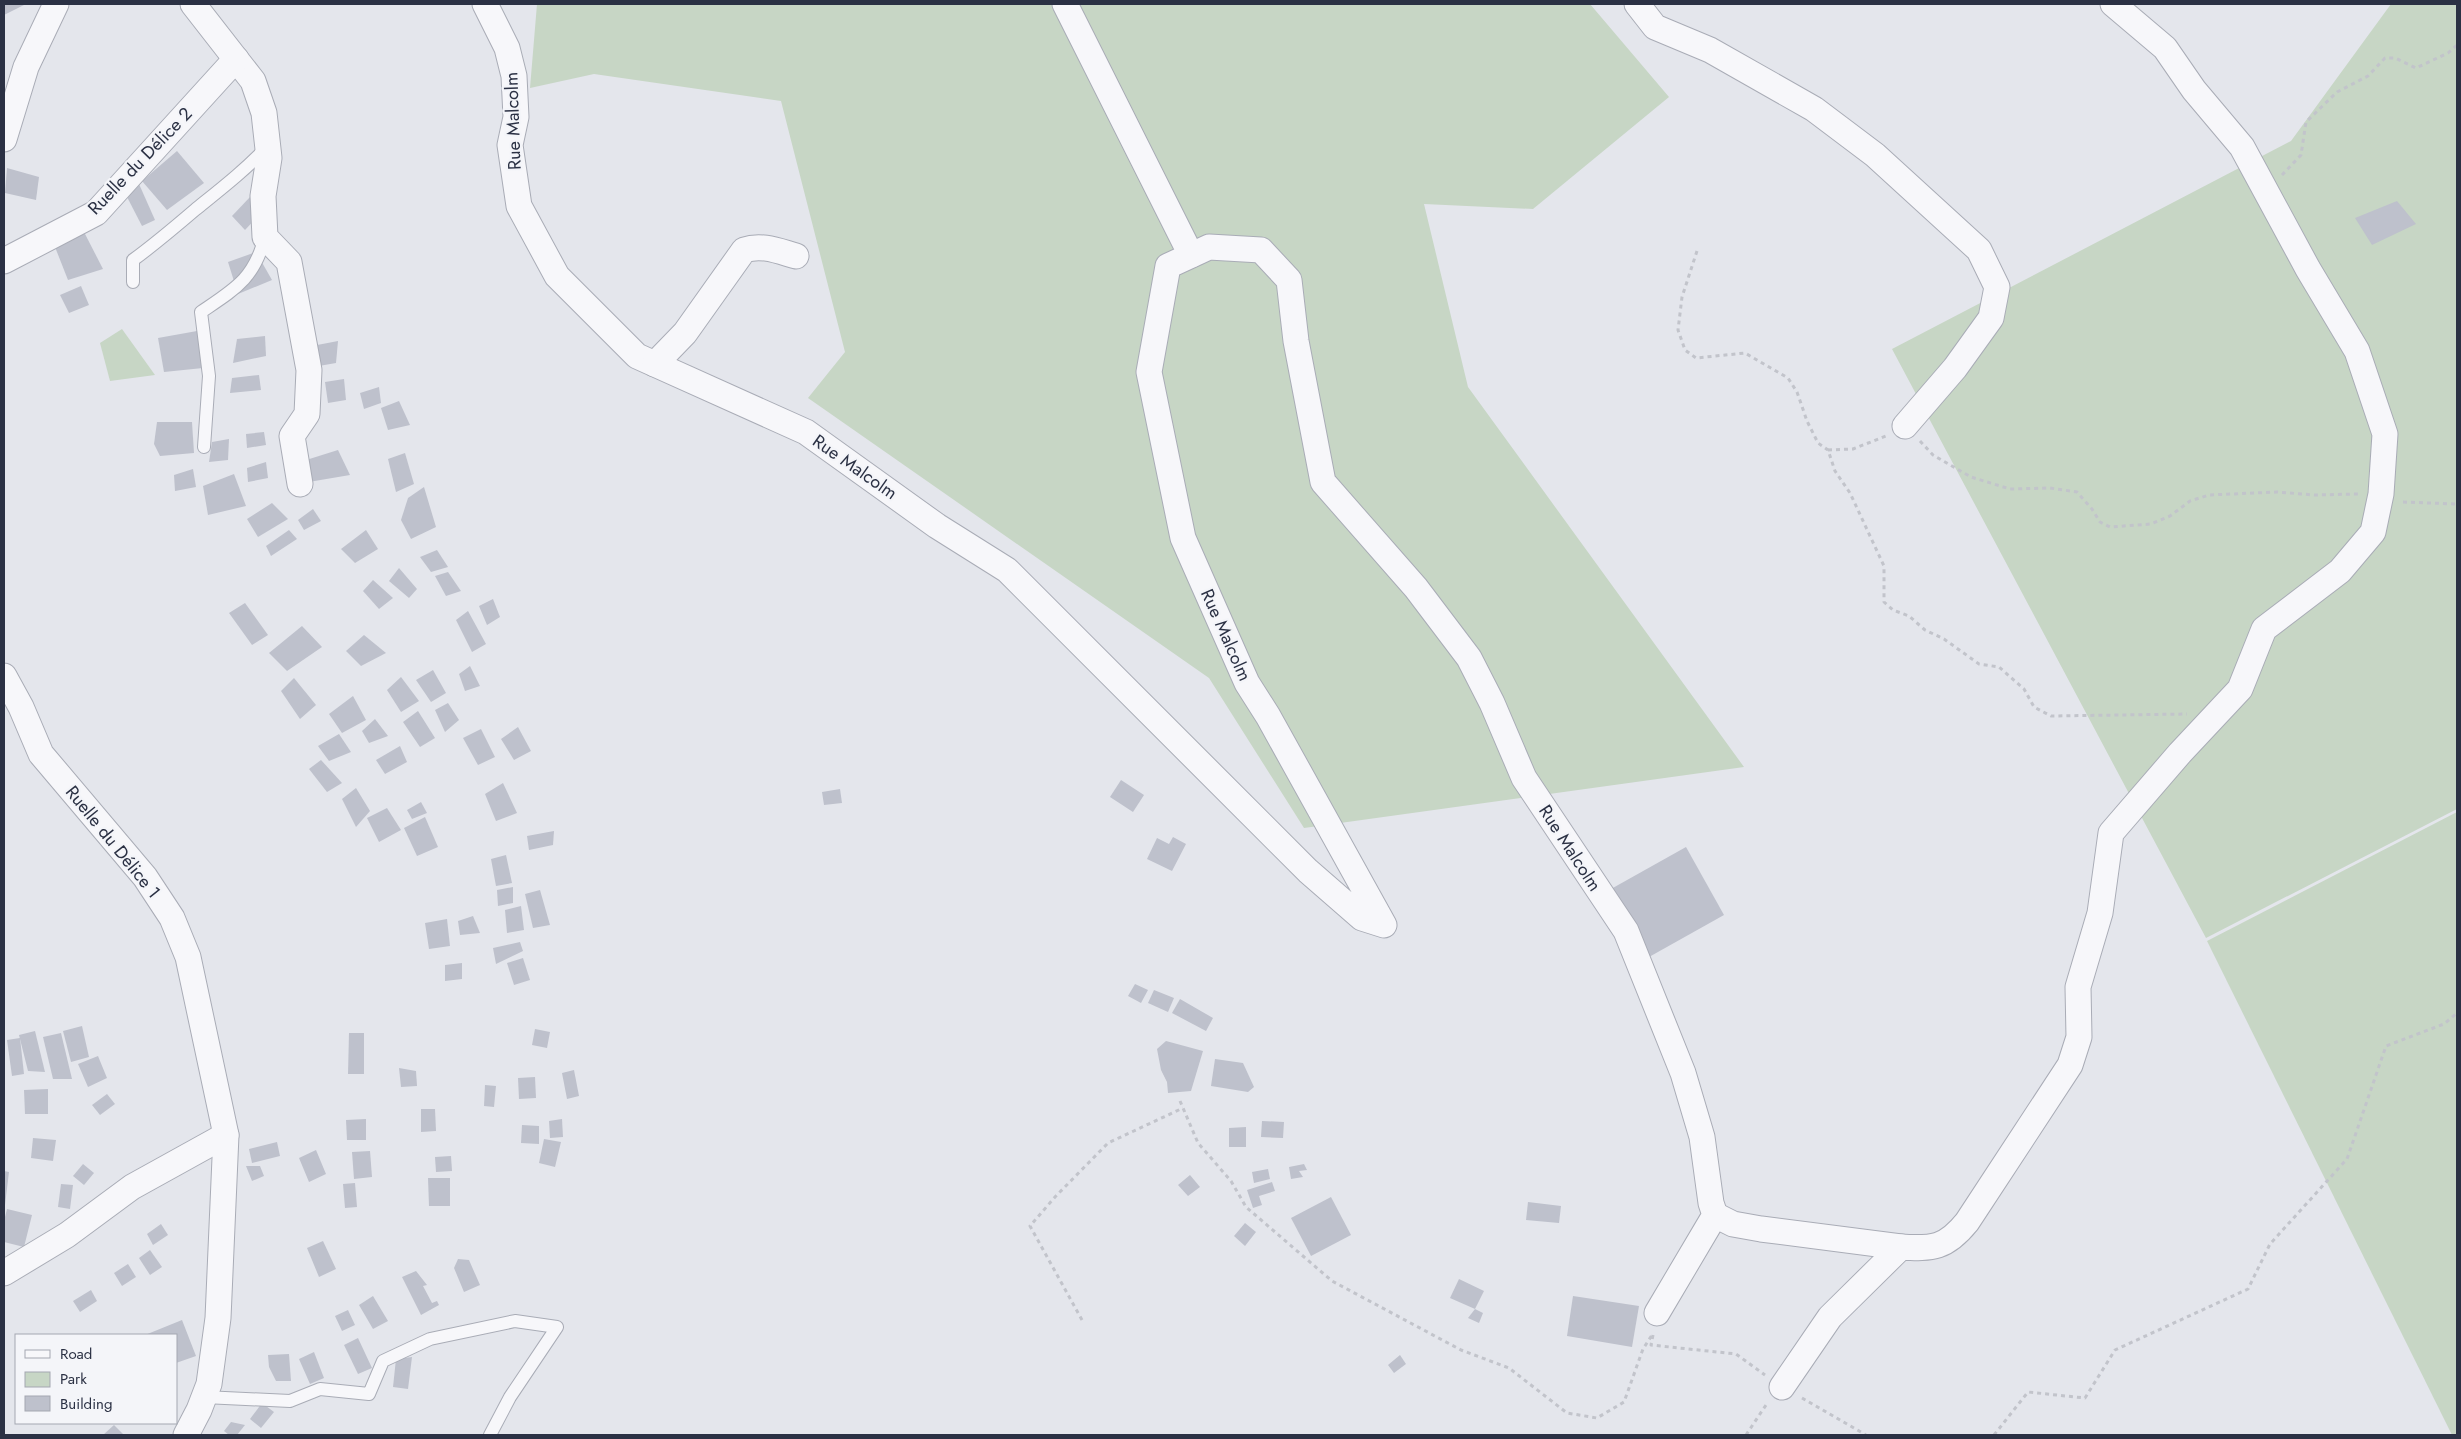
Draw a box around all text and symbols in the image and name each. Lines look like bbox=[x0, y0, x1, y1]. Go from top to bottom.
street label: Rue Malcolm bbox=[498, 71, 528, 171]
street label: Ruelle du Délice 2 bbox=[82, 101, 198, 221]
street label: Rue Malcolm bbox=[807, 428, 903, 506]
street label: Rue Malcolm bbox=[1194, 585, 1258, 685]
street label: Ruelle du Délice 1 bbox=[59, 780, 167, 904]
street label: Rue Malcolm bbox=[1532, 800, 1608, 896]
legend bbox=[15, 1334, 178, 1424]
text: Road bbox=[60, 1343, 92, 1365]
text: Park bbox=[60, 1368, 87, 1390]
text: Building bbox=[60, 1393, 112, 1415]

